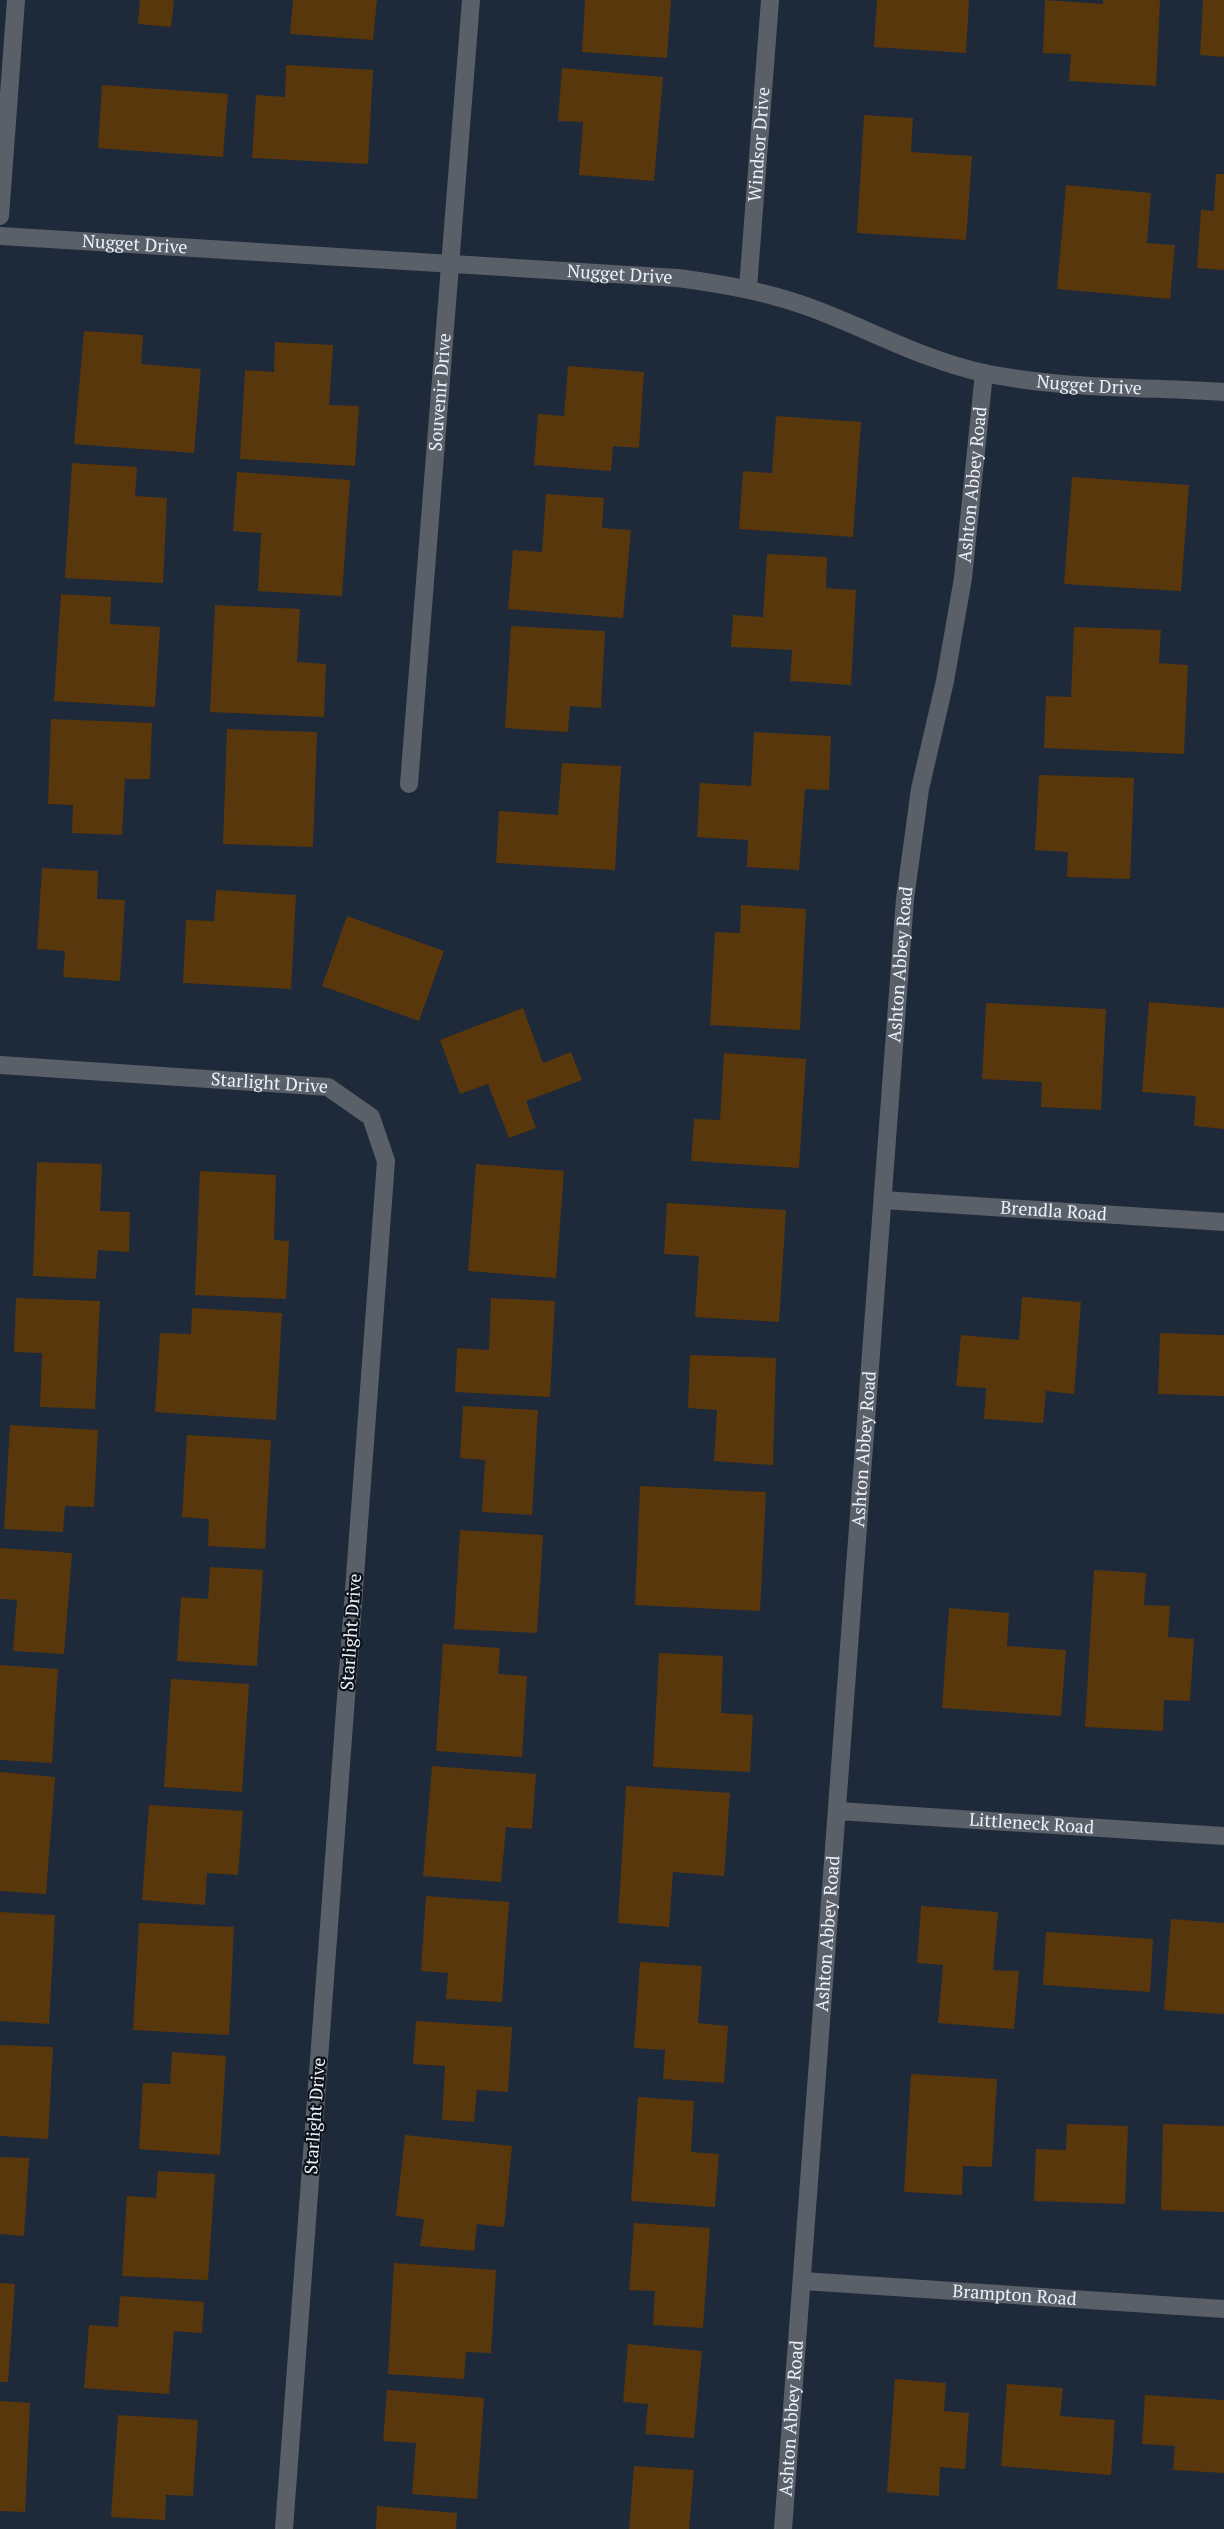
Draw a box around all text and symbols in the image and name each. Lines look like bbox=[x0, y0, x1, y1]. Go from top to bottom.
street label: Windsor Drive bbox=[742, 86, 774, 203]
street label: Nugget Drive bbox=[81, 228, 188, 259]
street label: Nugget Drive bbox=[566, 258, 673, 289]
street label: Souvenir Drive bbox=[422, 332, 456, 452]
street label: Nugget Drive bbox=[1035, 368, 1142, 399]
street label: Ashton Abbey Road bbox=[952, 405, 991, 563]
street label: Ashton Abbey Road bbox=[881, 885, 918, 1043]
street label: Starlight Drive bbox=[210, 1066, 329, 1098]
street label: Brendla Road bbox=[1000, 1195, 1108, 1225]
street label: Ashton Abbey Road bbox=[845, 1370, 881, 1528]
street label: Starlight Drive bbox=[334, 1573, 366, 1691]
street label: Littleneck Road bbox=[968, 1807, 1095, 1839]
street label: Ashton Abbey Road bbox=[809, 1855, 844, 2012]
street label: Starlight Drive bbox=[298, 2057, 330, 2175]
street label: Brampton Road bbox=[952, 2278, 1078, 2310]
street label: Ashton Abbey Road bbox=[772, 2339, 808, 2497]

